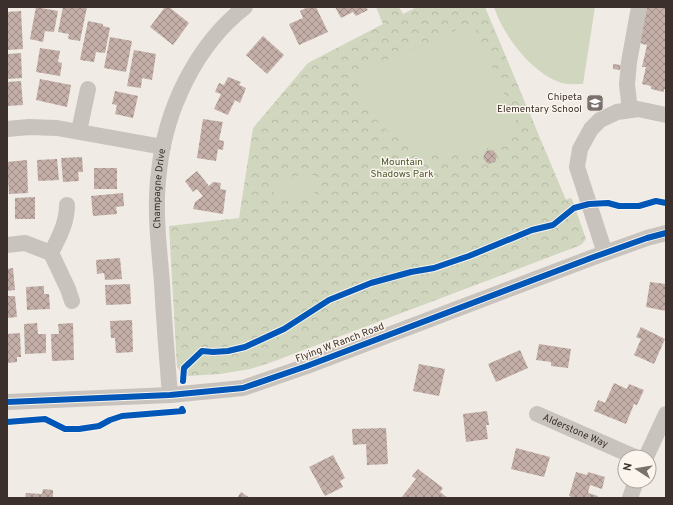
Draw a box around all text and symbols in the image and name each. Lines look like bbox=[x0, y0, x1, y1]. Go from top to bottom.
place label: Chipeta Elementary School bbox=[497, 91, 582, 116]
school or university icon: Chipeta Elementary School bbox=[585, 93, 605, 113]
street label: Champagne Drive bbox=[150, 147, 169, 229]
park label: Mountain Shadows Park bbox=[371, 156, 433, 181]
street label: Flying W Ranch Road bbox=[294, 320, 386, 366]
street label: Alderstone Way bbox=[541, 411, 610, 451]
north arrow bbox=[617, 449, 657, 489]
text: N bbox=[621, 462, 636, 472]

